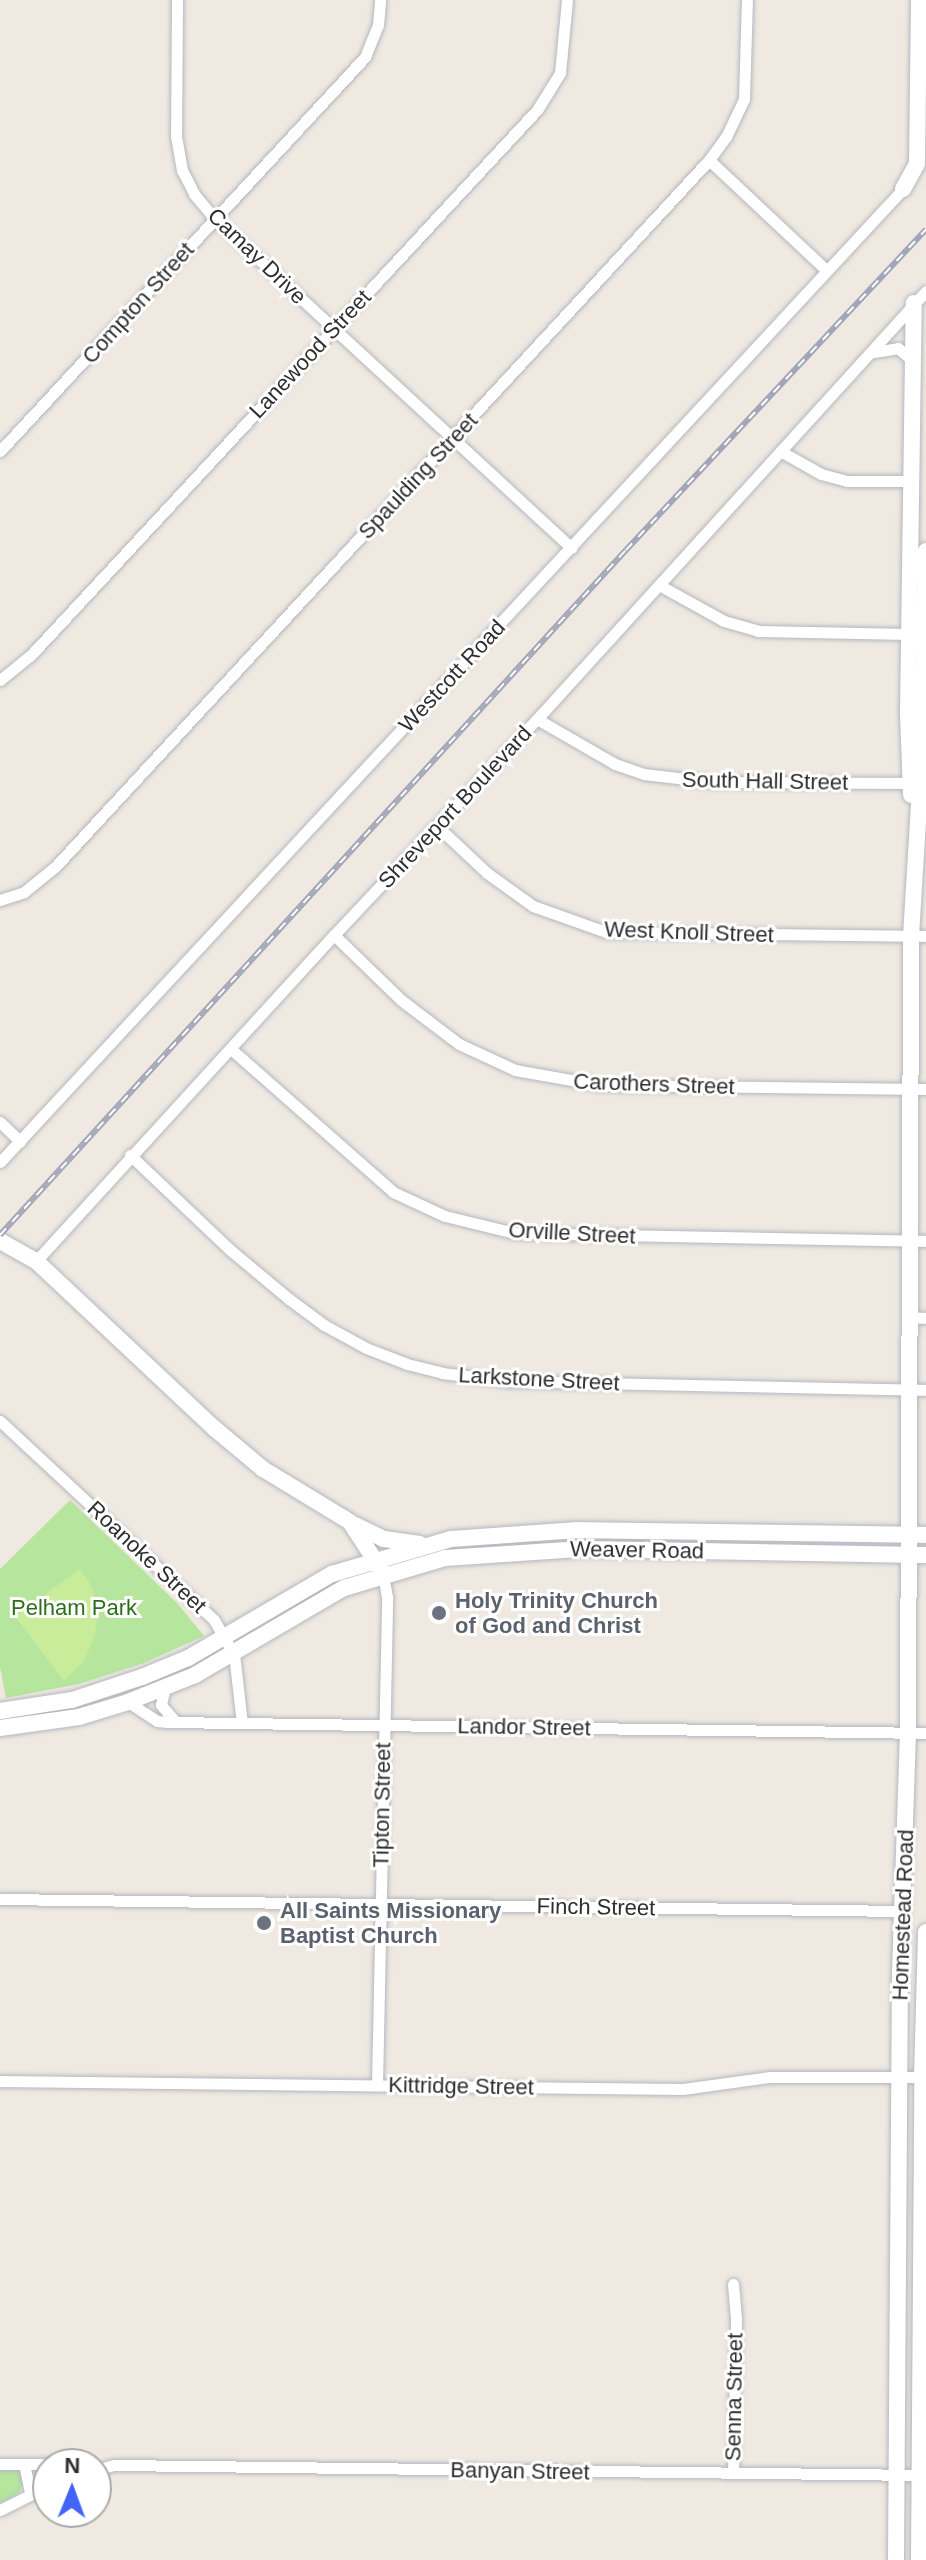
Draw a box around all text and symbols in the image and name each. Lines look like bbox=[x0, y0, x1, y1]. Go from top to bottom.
street label: Camay Drive bbox=[202, 202, 312, 310]
street label: Compton Street bbox=[77, 237, 199, 369]
street label: Lanewood Street bbox=[244, 284, 376, 424]
street label: Spaulding Street bbox=[353, 408, 483, 544]
street label: Westcott Road bbox=[393, 614, 511, 738]
street label: Shreveport Boulevard bbox=[373, 720, 537, 894]
street label: South Hall Street bbox=[682, 766, 848, 796]
street label: West Knoll Street bbox=[604, 916, 774, 948]
street label: Carothers Street bbox=[573, 1068, 735, 1100]
street label: Orville Street bbox=[508, 1216, 636, 1250]
street label: Larkstone Street bbox=[458, 1362, 620, 1396]
street label: Roanoke Street bbox=[82, 1495, 212, 1619]
street label: Weaver Road bbox=[570, 1536, 704, 1564]
place label: Holy Trinity Church of God and Christ bbox=[455, 1587, 658, 1638]
park label: Pelham Park bbox=[11, 1595, 137, 1621]
marker: Holy Trinity Church of God and Christ bbox=[430, 1604, 448, 1622]
street label: Landor Street bbox=[457, 1713, 591, 1741]
street label: Tipton Street bbox=[368, 1742, 396, 1868]
street label: Homestead Road bbox=[887, 1829, 919, 2001]
street label: Finch Street bbox=[536, 1893, 656, 1921]
place label: All Saints Missionary Baptist Church bbox=[280, 1897, 501, 1948]
marker: All Saints Missionary Baptist Church bbox=[255, 1914, 273, 1932]
street label: Kittridge Street bbox=[388, 2072, 534, 2100]
street label: Senna Street bbox=[720, 2333, 748, 2461]
north arrow bbox=[32, 2448, 112, 2528]
text: N bbox=[64, 2453, 81, 2478]
street label: Banyan Street bbox=[450, 2457, 590, 2485]

